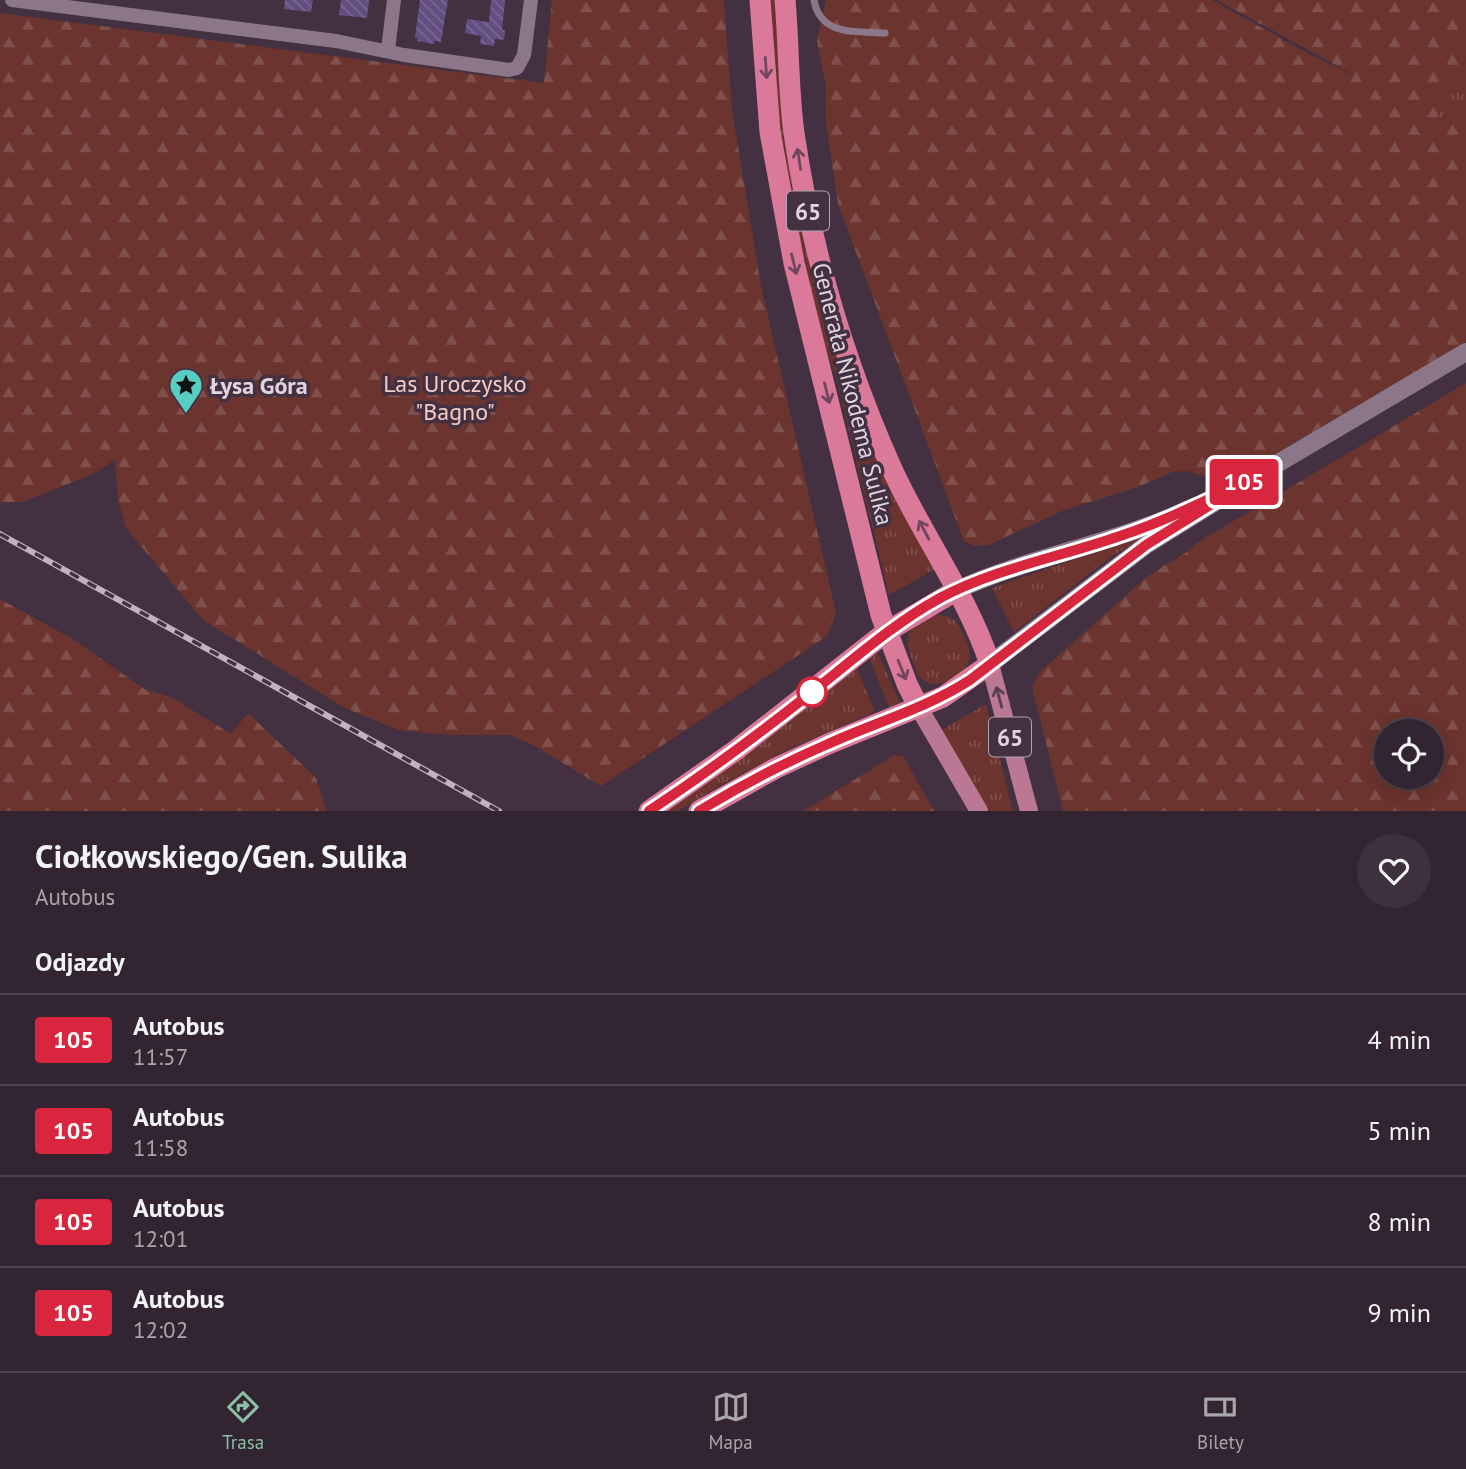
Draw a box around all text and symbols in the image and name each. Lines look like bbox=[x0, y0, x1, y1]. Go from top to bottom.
one-way arrow bbox=[759, 56, 772, 79]
one-way arrow bbox=[792, 148, 805, 171]
road number: 65 bbox=[787, 192, 829, 230]
one-way arrow bbox=[788, 252, 801, 275]
street label: Generała Nikodema Sulika bbox=[805, 259, 901, 529]
place icon: Łysa Góra bbox=[167, 366, 205, 415]
park label: Las Uroczysko "Bagno" bbox=[383, 368, 527, 427]
place label: Łysa Góra bbox=[210, 370, 308, 401]
one-way arrow bbox=[821, 381, 835, 404]
line badge: 105 bbox=[1204, 459, 1284, 505]
text: 105 bbox=[1224, 466, 1264, 497]
one-way arrow bbox=[917, 520, 930, 541]
one-way arrow bbox=[896, 659, 909, 680]
unlabelled marker bbox=[797, 677, 827, 707]
one-way arrow bbox=[992, 687, 1005, 709]
road number: 65 bbox=[989, 718, 1031, 757]
map controls bbox=[1374, 719, 1444, 789]
button: locate bbox=[1374, 719, 1444, 789]
text: Ciołkowskiego/Gen. Sulika bbox=[35, 834, 408, 877]
button: heart bbox=[1357, 834, 1431, 908]
text: Autobus bbox=[35, 882, 115, 911]
text: Odjazdy bbox=[35, 945, 125, 978]
text: Autobus bbox=[133, 1009, 225, 1042]
text: 4 min bbox=[1368, 1023, 1431, 1056]
text: 105 bbox=[53, 1024, 94, 1055]
text: 11:57 bbox=[133, 1042, 188, 1071]
text: Autobus bbox=[133, 1100, 225, 1133]
text: 5 min bbox=[1368, 1114, 1431, 1147]
text: 105 bbox=[53, 1115, 94, 1146]
text: 11:58 bbox=[133, 1133, 188, 1162]
text: Autobus bbox=[133, 1191, 225, 1224]
text: 8 min bbox=[1368, 1205, 1431, 1238]
text: 105 bbox=[53, 1206, 94, 1237]
text: 12:01 bbox=[133, 1224, 188, 1253]
text: Autobus bbox=[133, 1282, 225, 1315]
text: 9 min bbox=[1368, 1296, 1431, 1329]
text: 105 bbox=[53, 1297, 94, 1328]
text: 12:02 bbox=[133, 1315, 188, 1344]
tab: Trasa bbox=[222, 1388, 264, 1454]
tab: Mapa bbox=[708, 1388, 753, 1454]
tab: Bilety bbox=[1197, 1388, 1244, 1454]

